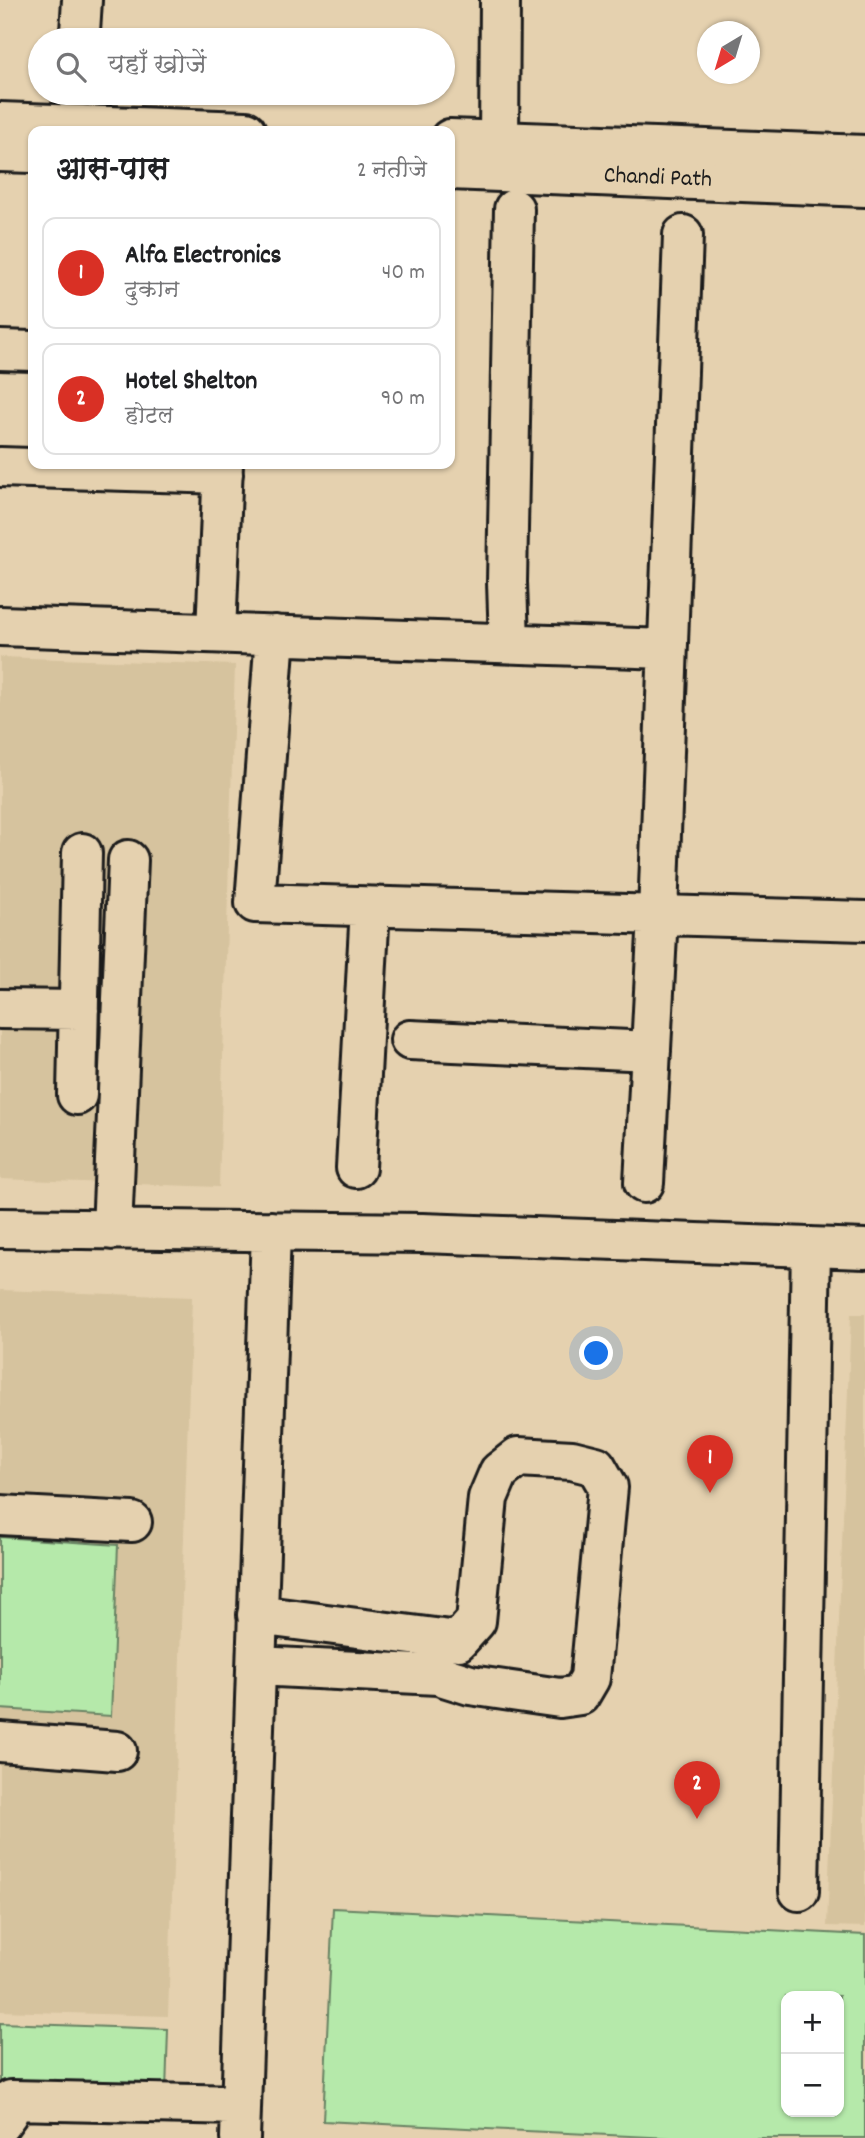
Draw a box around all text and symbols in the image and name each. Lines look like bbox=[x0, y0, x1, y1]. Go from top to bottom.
north arrow bbox=[697, 21, 760, 84]
search box bbox=[28, 28, 455, 105]
icon: search bbox=[52, 48, 90, 86]
text: यहाँ खोजें bbox=[108, 48, 206, 85]
text: आस-पास bbox=[56, 150, 168, 193]
text: 2 नतीजे bbox=[357, 155, 427, 188]
street label: Chandi Path bbox=[603, 159, 713, 198]
text: Alfa Electronics bbox=[125, 238, 282, 275]
text: 1 bbox=[78, 257, 84, 290]
text: 40 m bbox=[382, 257, 425, 290]
text: दुकान bbox=[125, 275, 179, 308]
text: Hotel Shelton bbox=[125, 364, 257, 401]
text: 2 bbox=[76, 383, 86, 416]
text: 90 m bbox=[381, 383, 425, 416]
text: होटल bbox=[125, 401, 173, 434]
your location bbox=[579, 1336, 613, 1370]
pin: 1 bbox=[687, 1435, 733, 1493]
pin: 2 bbox=[674, 1761, 720, 1819]
map controls bbox=[781, 1991, 844, 2117]
button: + bbox=[781, 1991, 844, 2054]
button: − bbox=[781, 2054, 844, 2117]

